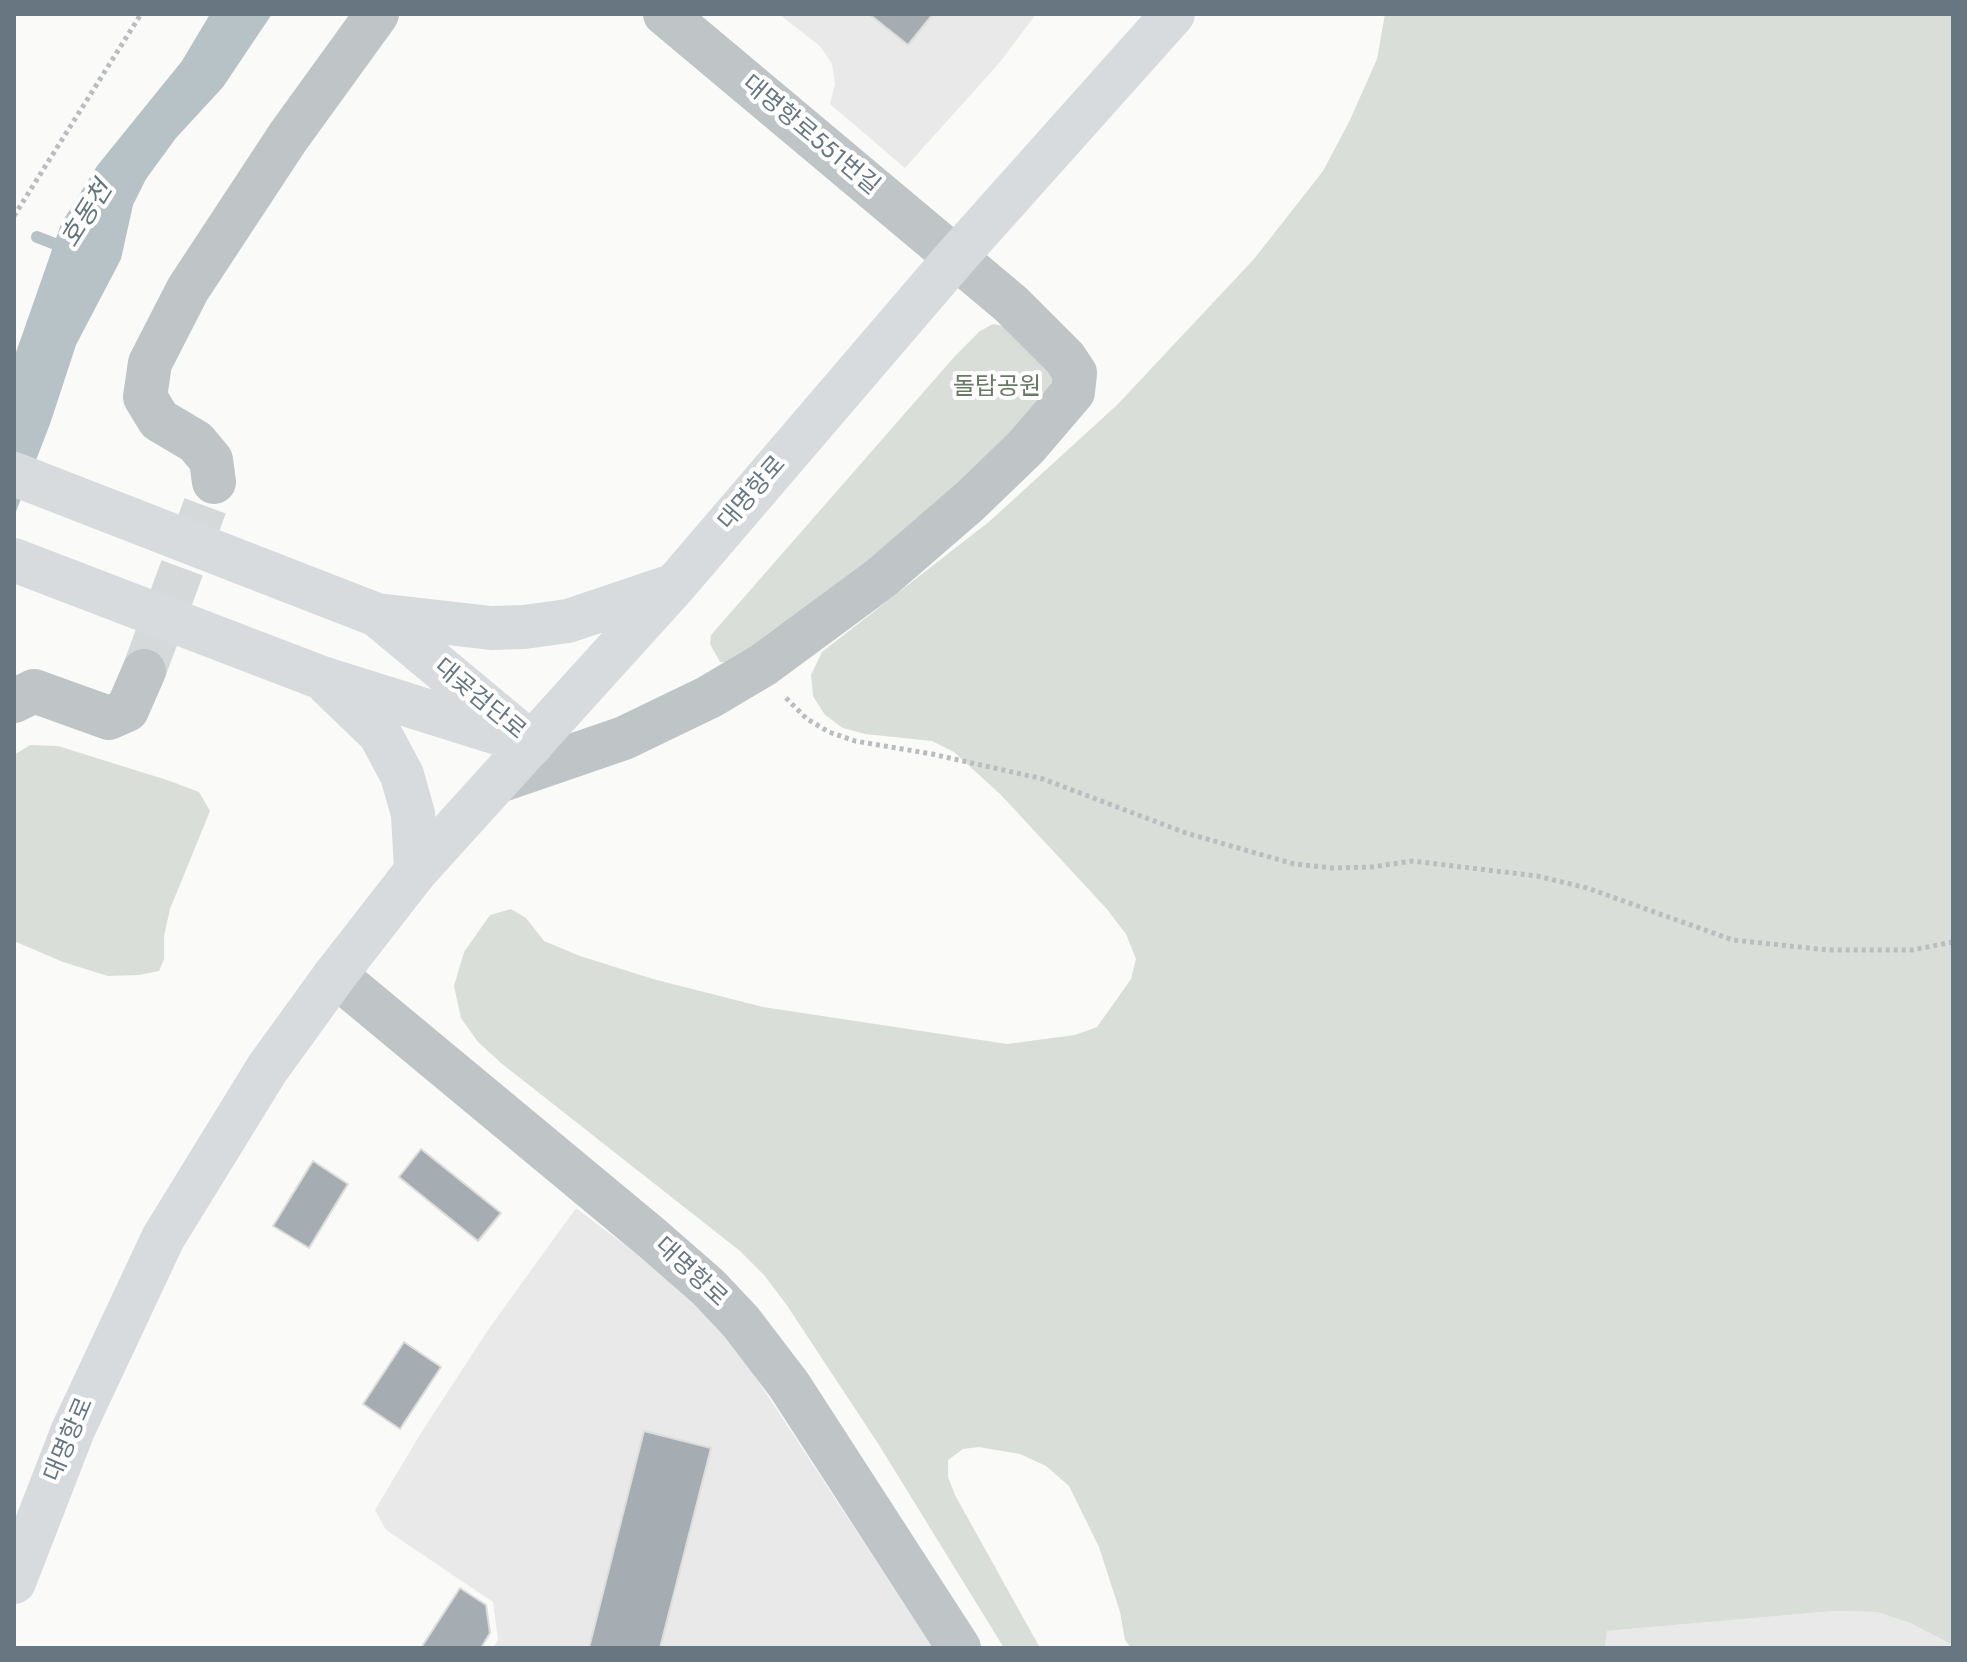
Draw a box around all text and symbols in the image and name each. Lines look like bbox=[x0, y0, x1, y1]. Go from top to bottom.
street label: 대명항로551번길 bbox=[735, 70, 885, 202]
water label: 호동천 bbox=[56, 176, 120, 254]
park label: 돌탑공원 bbox=[953, 374, 1041, 402]
street label: 대명항로 bbox=[713, 451, 793, 537]
street label: 대곶검단로 bbox=[427, 653, 531, 747]
street label: 대명항로 bbox=[648, 1232, 732, 1314]
street label: 대명항로 bbox=[39, 1394, 101, 1486]

